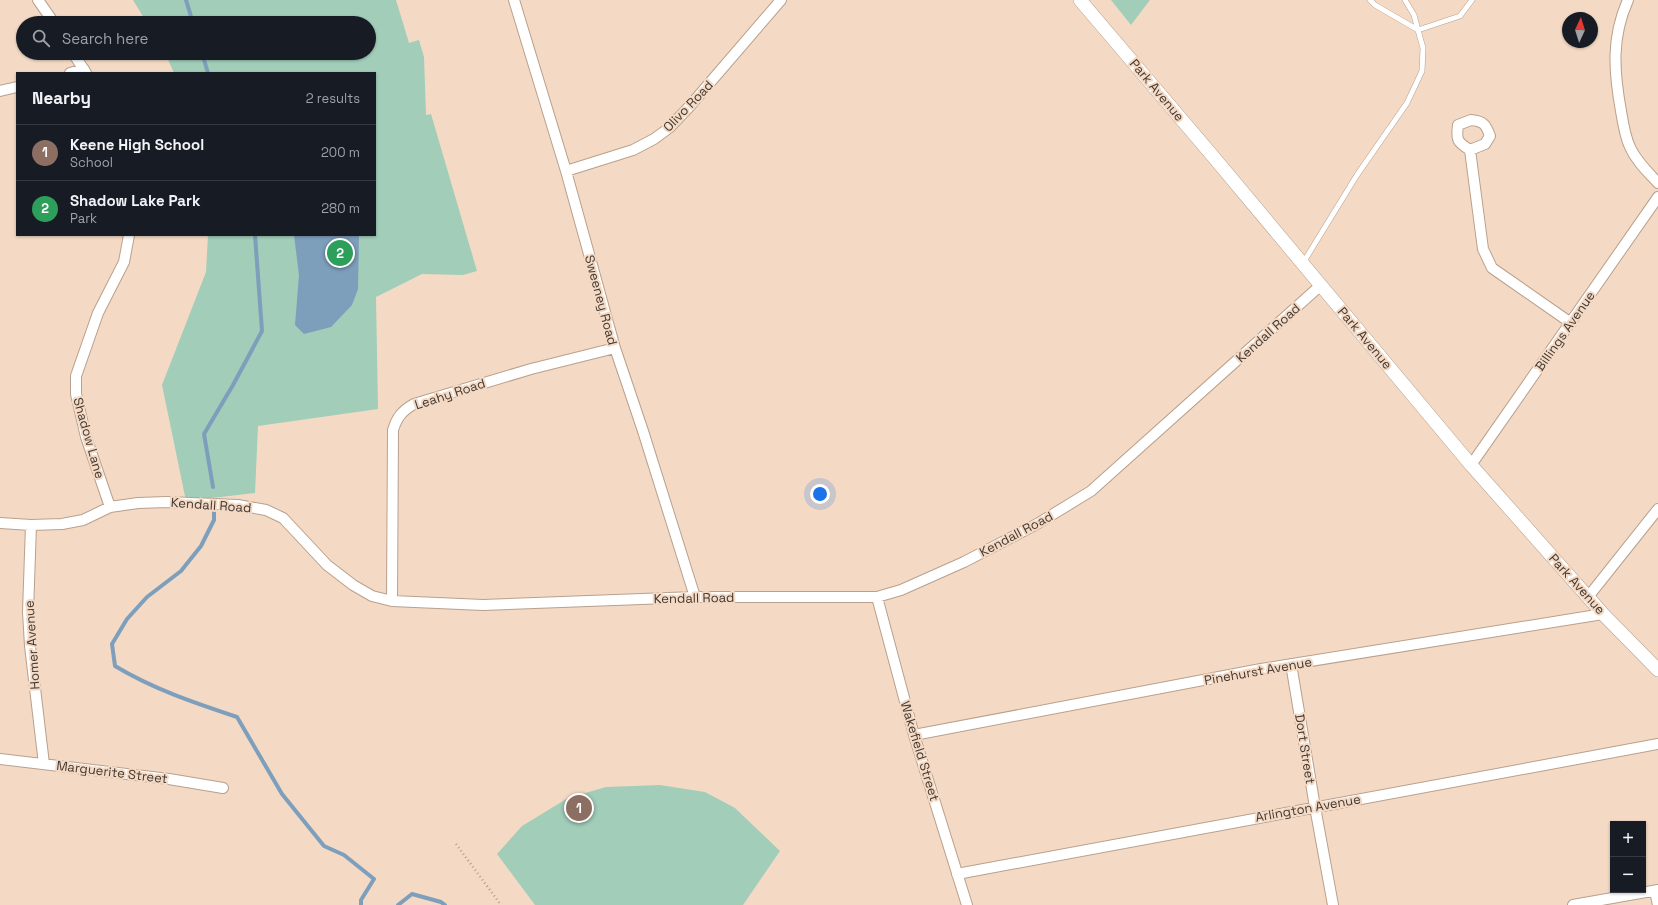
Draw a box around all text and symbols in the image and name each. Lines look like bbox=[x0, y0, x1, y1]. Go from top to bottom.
north arrow bbox=[1562, 12, 1598, 48]
search box bbox=[16, 16, 376, 60]
icon: search bbox=[30, 27, 52, 49]
text: Search here bbox=[62, 29, 148, 48]
street label: Park Avenue bbox=[1126, 55, 1188, 125]
street label: Olivo Road bbox=[659, 77, 717, 135]
text: Nearby bbox=[32, 87, 91, 109]
text: 2 results bbox=[306, 90, 360, 107]
text: Keene High School bbox=[70, 135, 204, 154]
text: 1 bbox=[42, 144, 48, 161]
text: 200 m bbox=[321, 144, 360, 161]
text: School bbox=[70, 154, 113, 171]
text: Shadow Lake Park bbox=[70, 191, 200, 210]
text: 2 bbox=[41, 200, 49, 217]
text: 280 m bbox=[321, 200, 360, 217]
text: Park bbox=[70, 210, 97, 227]
pin: 2 bbox=[327, 238, 353, 268]
street label: Sweeney Road bbox=[581, 253, 621, 347]
street label: Billings Avenue bbox=[1531, 288, 1599, 374]
street label: Kendall Road bbox=[1232, 300, 1304, 366]
street label: Park Avenue bbox=[1334, 303, 1396, 373]
street label: Leahy Road bbox=[413, 375, 487, 413]
street label: Shadow Lane bbox=[69, 396, 109, 480]
your location bbox=[810, 484, 830, 504]
street label: Kendall Road bbox=[170, 494, 252, 516]
street label: Kendall Road bbox=[976, 508, 1056, 560]
street label: Park Avenue bbox=[1545, 550, 1609, 618]
street label: Kendall Road bbox=[653, 589, 735, 607]
street label: Homer Avenue bbox=[20, 600, 44, 690]
street label: Pinehurst Avenue bbox=[1203, 653, 1313, 689]
street label: Wakefield Street bbox=[897, 699, 943, 803]
street label: Dort Street bbox=[1291, 713, 1319, 785]
street label: Marguerite Street bbox=[55, 757, 169, 787]
street label: Arlington Avenue bbox=[1254, 790, 1362, 826]
pin: 1 bbox=[566, 793, 592, 823]
map controls bbox=[1610, 821, 1646, 893]
button: + bbox=[1610, 821, 1646, 857]
button: − bbox=[1610, 857, 1646, 893]

